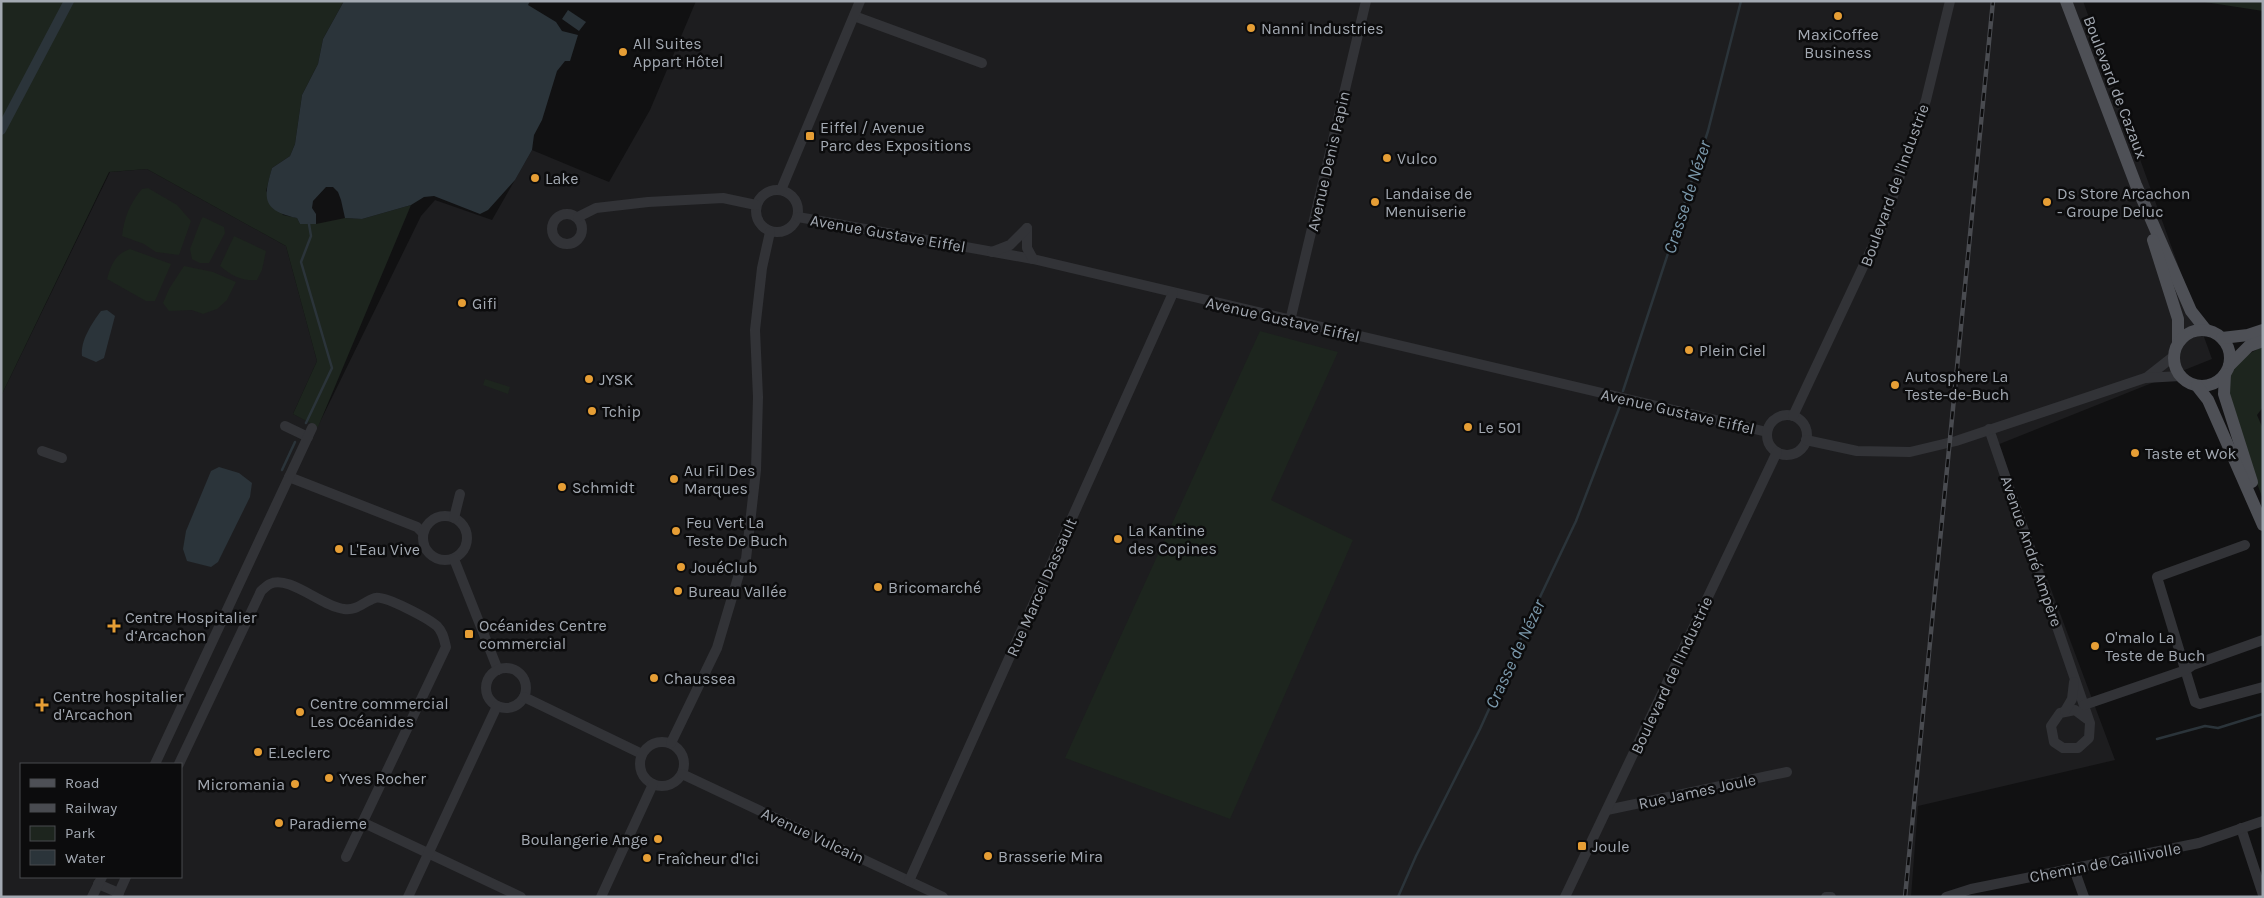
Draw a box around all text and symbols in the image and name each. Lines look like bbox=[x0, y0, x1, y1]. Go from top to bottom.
marker: MaxiCoffee Business bbox=[1832, 10, 1844, 22]
street label: Boulevard de Cazaux bbox=[2080, 13, 2152, 161]
place label: Nanni Industries bbox=[1261, 19, 1384, 38]
marker: Nanni Industries bbox=[1245, 22, 1257, 34]
place label: MaxiCoffee Business bbox=[1797, 25, 1879, 62]
place label: All Suites Appart Hôtel bbox=[633, 34, 723, 71]
marker: All Suites Appart Hôtel bbox=[617, 46, 629, 58]
street label: Avenue Denis Papin bbox=[1303, 89, 1354, 233]
street label: Boulevard de l'Industrie bbox=[1856, 101, 1933, 269]
place label: Eiffel / Avenue Parc des Expositions bbox=[820, 118, 971, 155]
marker: Eiffel / Avenue Parc des Expositions bbox=[804, 130, 816, 142]
water label: Crasse de Nézer bbox=[1658, 137, 1716, 256]
place label: Vulco bbox=[1397, 149, 1437, 168]
marker: Vulco bbox=[1381, 152, 1393, 164]
place label: Lake bbox=[545, 169, 579, 188]
marker: Lake bbox=[529, 172, 541, 184]
place label: Landaise de Menuiserie bbox=[1385, 184, 1472, 221]
place label: Ds Store Arcachon - Groupe Deluc bbox=[2057, 184, 2190, 221]
marker: Landaise de Menuiserie bbox=[1369, 196, 1381, 208]
marker: Ds Store Arcachon - Groupe Deluc bbox=[2041, 196, 2053, 208]
street label: Avenue Gustave Eiffel bbox=[809, 210, 967, 256]
street label: Avenue Gustave Eiffel bbox=[1204, 293, 1362, 346]
place label: Gifi bbox=[472, 294, 497, 313]
marker: Gifi bbox=[456, 297, 468, 309]
place label: Plein Ciel bbox=[1699, 341, 1766, 360]
marker: Plein Ciel bbox=[1683, 344, 1695, 356]
place label: Autosphere La Teste-de-Buch bbox=[1905, 367, 2009, 404]
place label: JYSK bbox=[599, 370, 633, 389]
marker: JYSK bbox=[583, 373, 595, 385]
marker: Autosphere La Teste-de-Buch bbox=[1889, 379, 1901, 391]
street label: Avenue Gustave Eiffel bbox=[1599, 385, 1757, 438]
place label: Tchip bbox=[602, 402, 641, 421]
marker: Tchip bbox=[586, 405, 598, 417]
place label: Le 501 bbox=[1478, 418, 1521, 437]
marker: Le 501 bbox=[1462, 421, 1474, 433]
place label: Taste et Wok bbox=[2145, 444, 2236, 463]
marker: Taste et Wok bbox=[2129, 447, 2141, 459]
place label: Au Fil Des Marques bbox=[684, 461, 755, 498]
marker: Au Fil Des Marques bbox=[668, 473, 680, 485]
street label: Avenue André Ampère bbox=[1997, 473, 2066, 629]
place label: Schmidt bbox=[572, 478, 635, 497]
marker: Schmidt bbox=[556, 481, 568, 493]
place label: Feu Vert La Teste De Buch bbox=[686, 513, 788, 550]
street label: Rue Marcel Dassault bbox=[1002, 515, 1081, 659]
place label: La Kantine des Copines bbox=[1128, 521, 1217, 558]
marker: Feu Vert La Teste De Buch bbox=[670, 525, 682, 537]
marker: La Kantine des Copines bbox=[1112, 533, 1124, 545]
place label: L'Eau Vive bbox=[349, 540, 420, 559]
marker: L'Eau Vive bbox=[333, 543, 345, 555]
place label: JouéClub bbox=[691, 558, 758, 577]
marker: JouéClub bbox=[675, 561, 687, 573]
place label: Bricomarché bbox=[888, 578, 981, 597]
marker: Bricomarché bbox=[872, 581, 884, 593]
place label: Bureau Vallée bbox=[688, 582, 787, 601]
marker: Bureau Vallée bbox=[672, 585, 684, 597]
street label: Boulevard de l'Industrie bbox=[1627, 593, 1716, 757]
water label: Crasse de Nézer bbox=[1480, 595, 1550, 712]
place label: Centre Hospitalier d‘Arcachon bbox=[125, 608, 257, 645]
place label: Océanides Centre commercial bbox=[479, 616, 607, 653]
marker: Centre Hospitalier d‘Arcachon bbox=[107, 619, 121, 633]
marker: Océanides Centre commercial bbox=[463, 628, 475, 640]
place label: O'malo La Teste de Buch bbox=[2105, 628, 2206, 665]
marker: O'malo La Teste de Buch bbox=[2089, 640, 2101, 652]
place label: Chaussea bbox=[664, 669, 736, 688]
marker: Chaussea bbox=[648, 672, 660, 684]
place label: Centre hospitalier d'Arcachon bbox=[53, 687, 184, 724]
place label: Centre commercial Les Océanides bbox=[310, 694, 449, 731]
marker: Centre hospitalier d'Arcachon bbox=[35, 698, 49, 712]
marker: Centre commercial Les Océanides bbox=[294, 706, 306, 718]
place label: E.Leclerc bbox=[268, 743, 331, 762]
marker: E.Leclerc bbox=[252, 746, 264, 758]
legend bbox=[20, 763, 182, 878]
place label: Yves Rocher bbox=[339, 769, 426, 788]
street label: Rue James Joule bbox=[1637, 770, 1758, 813]
marker: Yves Rocher bbox=[323, 772, 335, 784]
text: Road bbox=[65, 774, 100, 792]
place label: Micromania bbox=[197, 775, 285, 794]
marker: Micromania bbox=[289, 778, 301, 790]
text: Railway bbox=[65, 799, 117, 817]
street label: Avenue Vulcain bbox=[758, 803, 867, 868]
place label: Paradieme bbox=[289, 814, 367, 833]
marker: Paradieme bbox=[273, 817, 285, 829]
text: Park bbox=[65, 824, 95, 842]
place label: Boulangerie Ange bbox=[521, 830, 648, 849]
marker: Boulangerie Ange bbox=[652, 833, 664, 845]
place label: Joule bbox=[1592, 837, 1630, 856]
street label: Chemin de Caillivolle bbox=[2028, 839, 2182, 886]
marker: Joule bbox=[1576, 840, 1588, 852]
place label: Brasserie Mira bbox=[998, 847, 1103, 866]
text: Water bbox=[65, 849, 106, 867]
place label: Fraîcheur d'Ici bbox=[657, 849, 759, 868]
marker: Brasserie Mira bbox=[982, 850, 994, 862]
marker: Fraîcheur d'Ici bbox=[641, 852, 653, 864]

